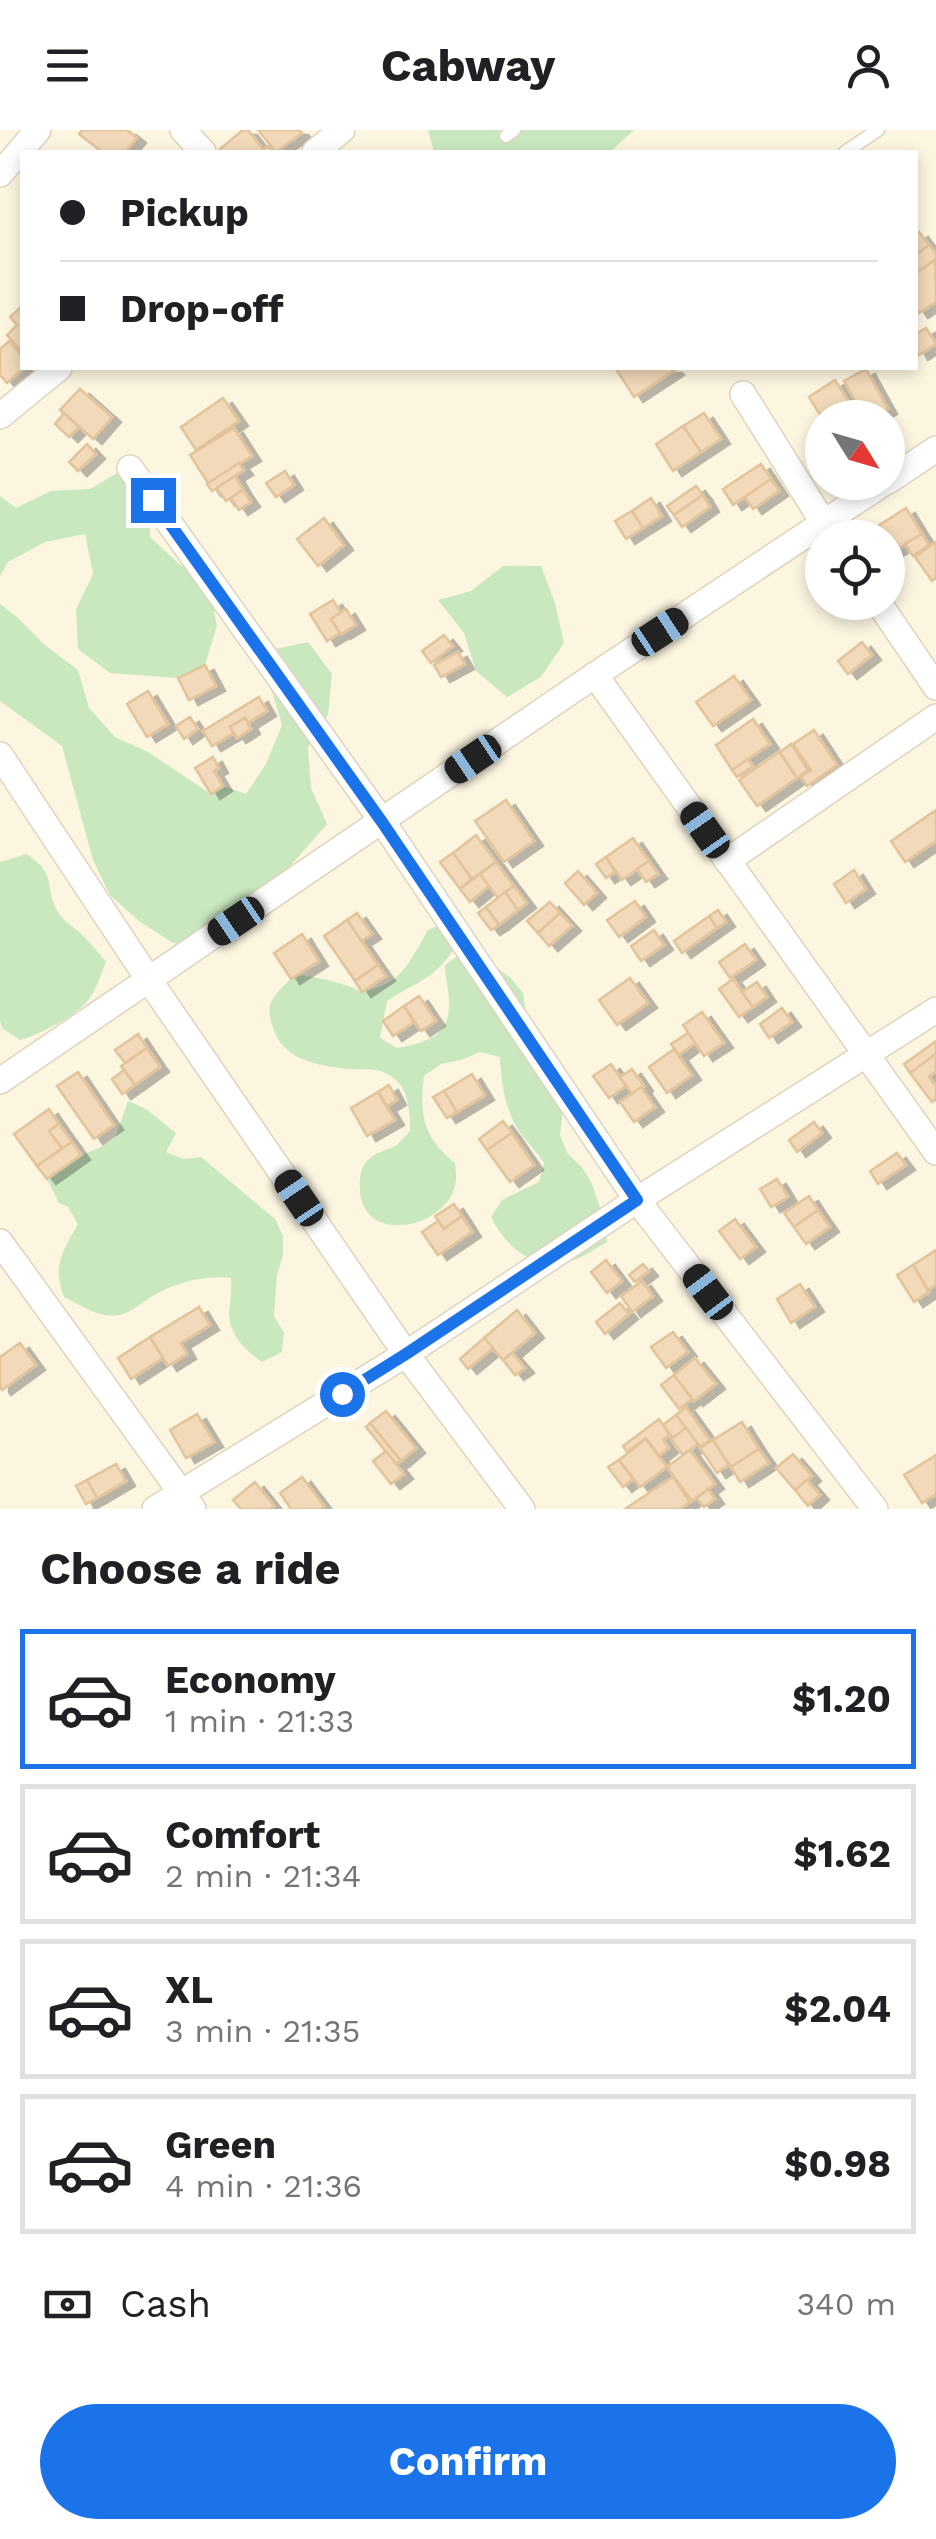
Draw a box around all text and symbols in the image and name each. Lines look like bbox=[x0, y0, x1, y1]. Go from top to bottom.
icon: menu bbox=[40, 38, 95, 93]
icon: person bbox=[841, 38, 896, 93]
text: Cabway bbox=[381, 39, 555, 92]
text: Pickup bbox=[120, 191, 249, 235]
text: Drop-off bbox=[120, 287, 284, 331]
north arrow bbox=[805, 400, 905, 500]
map controls bbox=[805, 400, 905, 620]
route end bbox=[131, 478, 176, 523]
button: locate bbox=[805, 520, 905, 620]
car bbox=[627, 603, 693, 661]
car bbox=[440, 730, 506, 788]
car bbox=[676, 797, 734, 863]
car bbox=[203, 892, 269, 950]
car bbox=[270, 1165, 328, 1231]
car bbox=[678, 1259, 738, 1325]
route start bbox=[320, 1372, 365, 1417]
text: Choose a ride bbox=[40, 1542, 340, 1595]
icon: car bbox=[45, 1654, 135, 1744]
text: Economy bbox=[165, 1658, 336, 1702]
text: $1.20 bbox=[792, 1677, 891, 1721]
text: 1 min · 21:33 bbox=[165, 1702, 354, 1740]
icon: car bbox=[45, 1809, 135, 1899]
text: Comfort bbox=[165, 1813, 320, 1857]
text: $1.62 bbox=[793, 1832, 891, 1876]
text: 2 min · 21:34 bbox=[165, 1857, 361, 1895]
icon: car bbox=[45, 1964, 135, 2054]
text: XL bbox=[165, 1968, 213, 2012]
text: $2.04 bbox=[784, 1987, 891, 2031]
text: 3 min · 21:35 bbox=[165, 2012, 360, 2050]
icon: car bbox=[45, 2119, 135, 2209]
text: Green bbox=[165, 2123, 276, 2167]
text: $0.98 bbox=[784, 2142, 891, 2186]
text: 4 min · 21:36 bbox=[165, 2167, 362, 2205]
icon: cash bbox=[40, 2277, 95, 2332]
text: Cash bbox=[120, 2282, 211, 2326]
text: 340 m bbox=[796, 2285, 896, 2323]
button: Confirm bbox=[40, 2404, 896, 2519]

